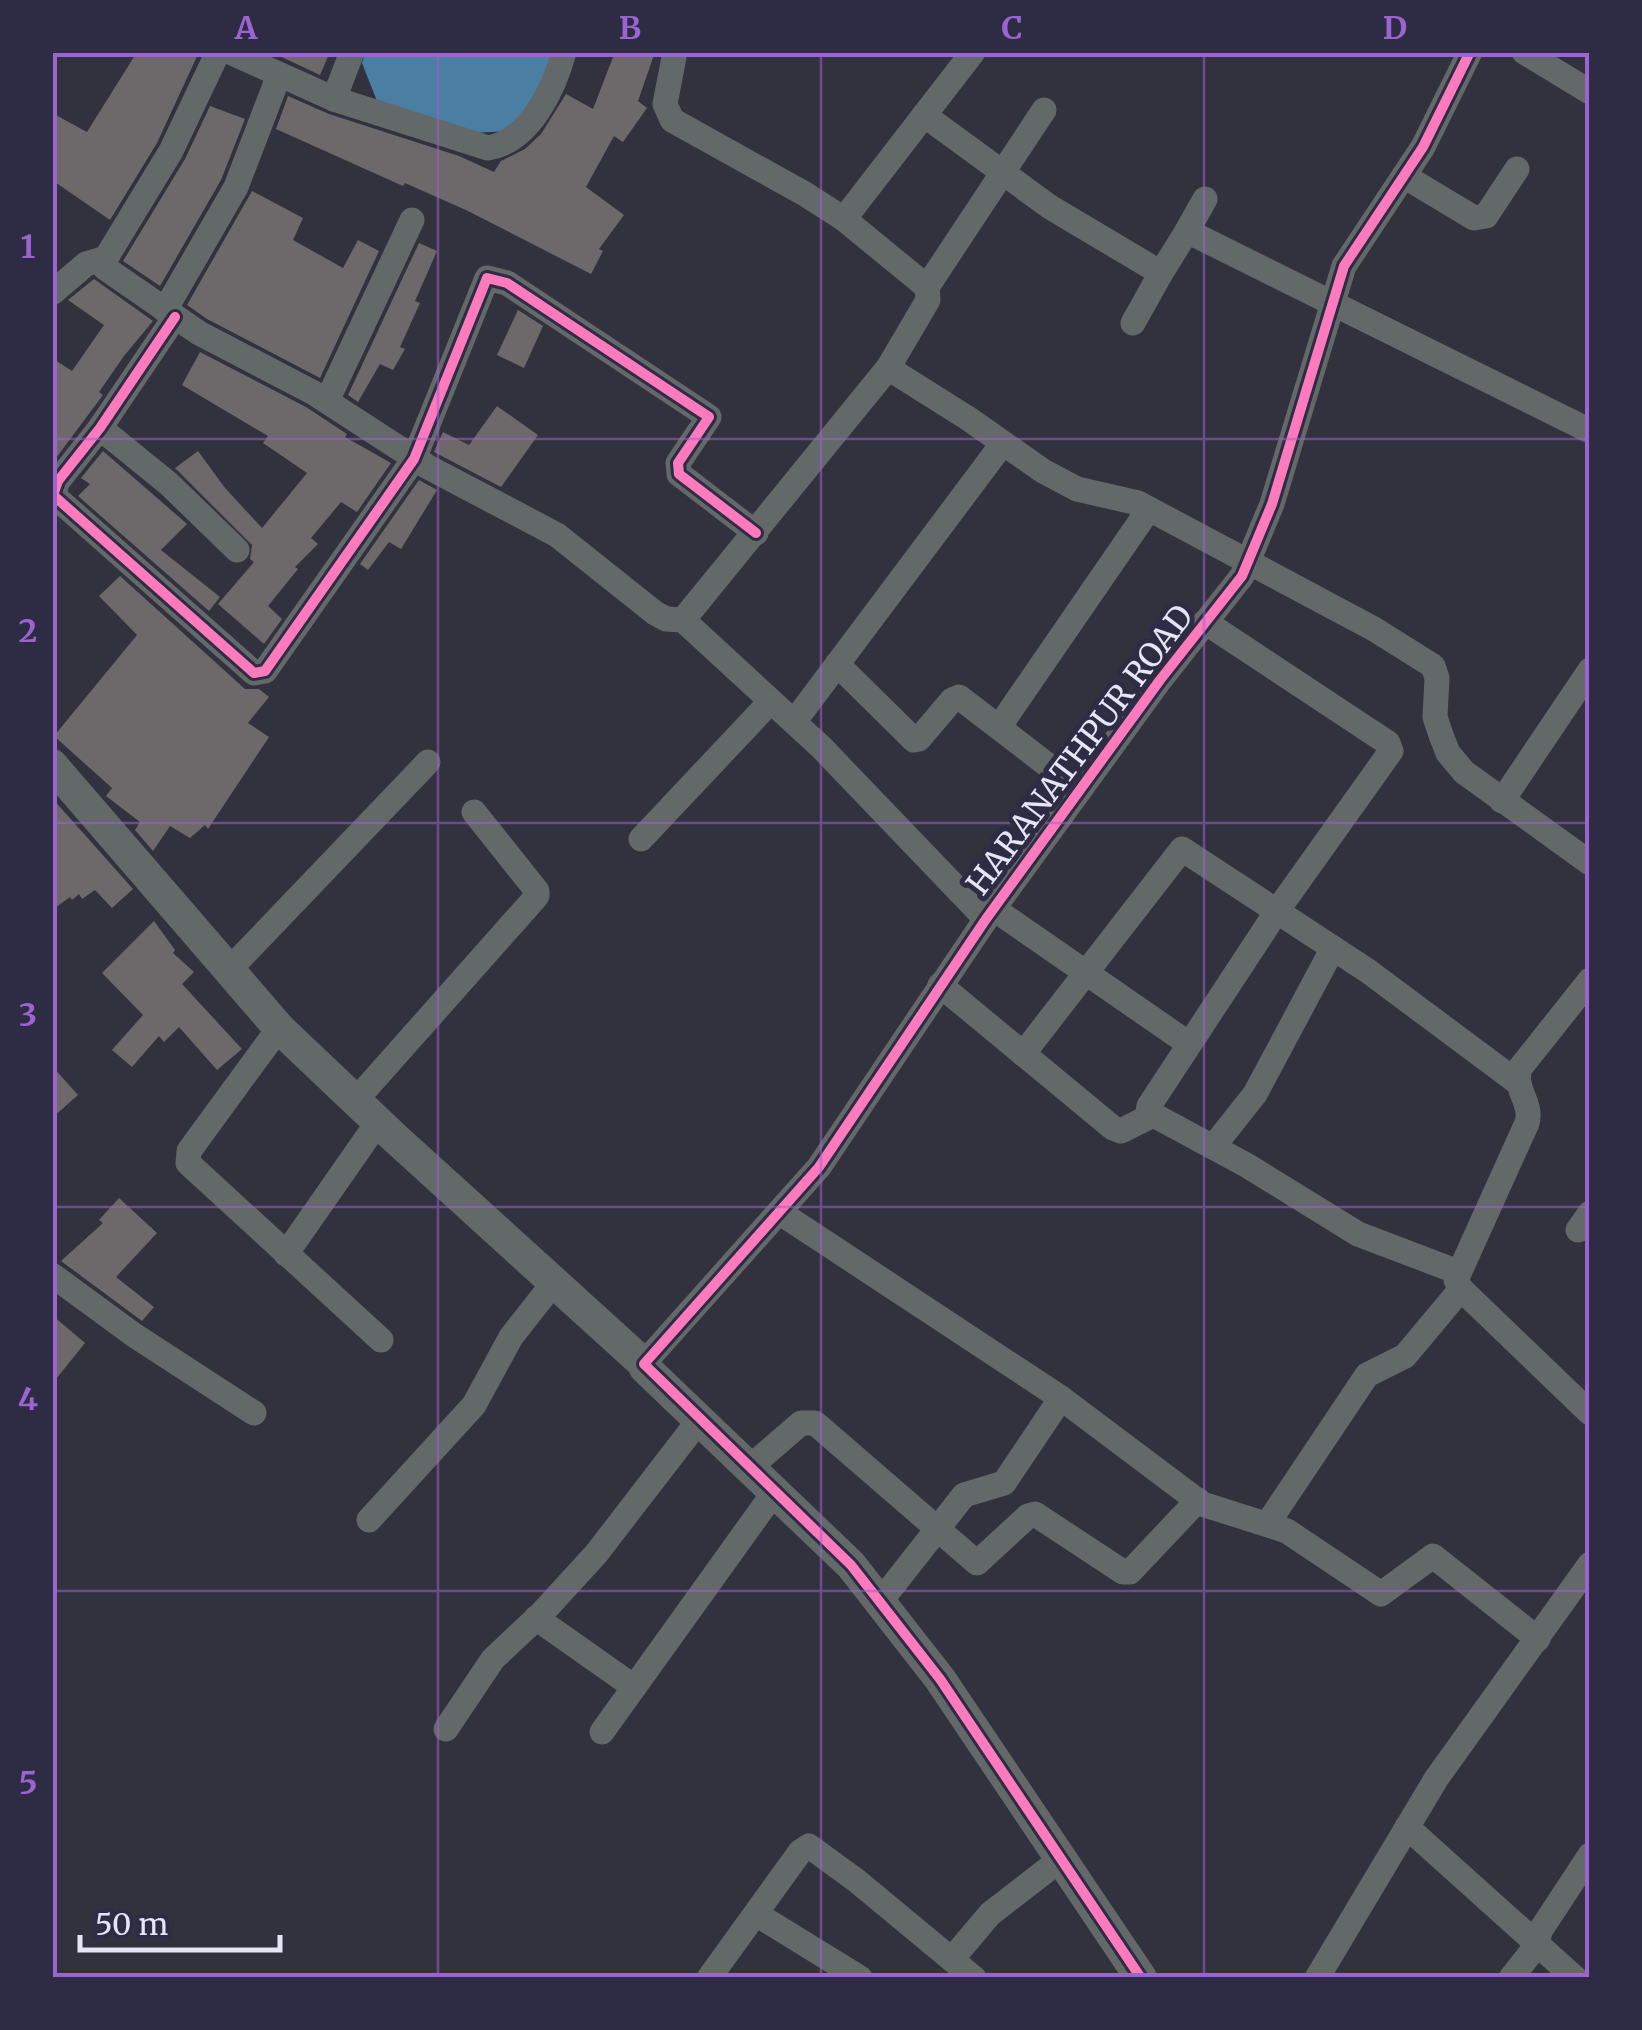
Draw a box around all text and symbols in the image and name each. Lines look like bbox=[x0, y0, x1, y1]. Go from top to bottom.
text: A bbox=[234, 8, 259, 48]
text: B bbox=[619, 8, 641, 48]
text: C bbox=[1001, 8, 1023, 48]
text: D bbox=[1383, 8, 1407, 48]
text: 1 bbox=[21, 227, 36, 267]
street label: HARANATHPUR ROAD bbox=[958, 597, 1202, 903]
text: 2 bbox=[19, 611, 37, 651]
text: 3 bbox=[19, 995, 37, 1035]
text: 4 bbox=[18, 1379, 38, 1419]
text: 5 bbox=[19, 1763, 37, 1803]
scale bar bbox=[80, 1890, 280, 1952]
text: 50 m bbox=[95, 1905, 168, 1943]

